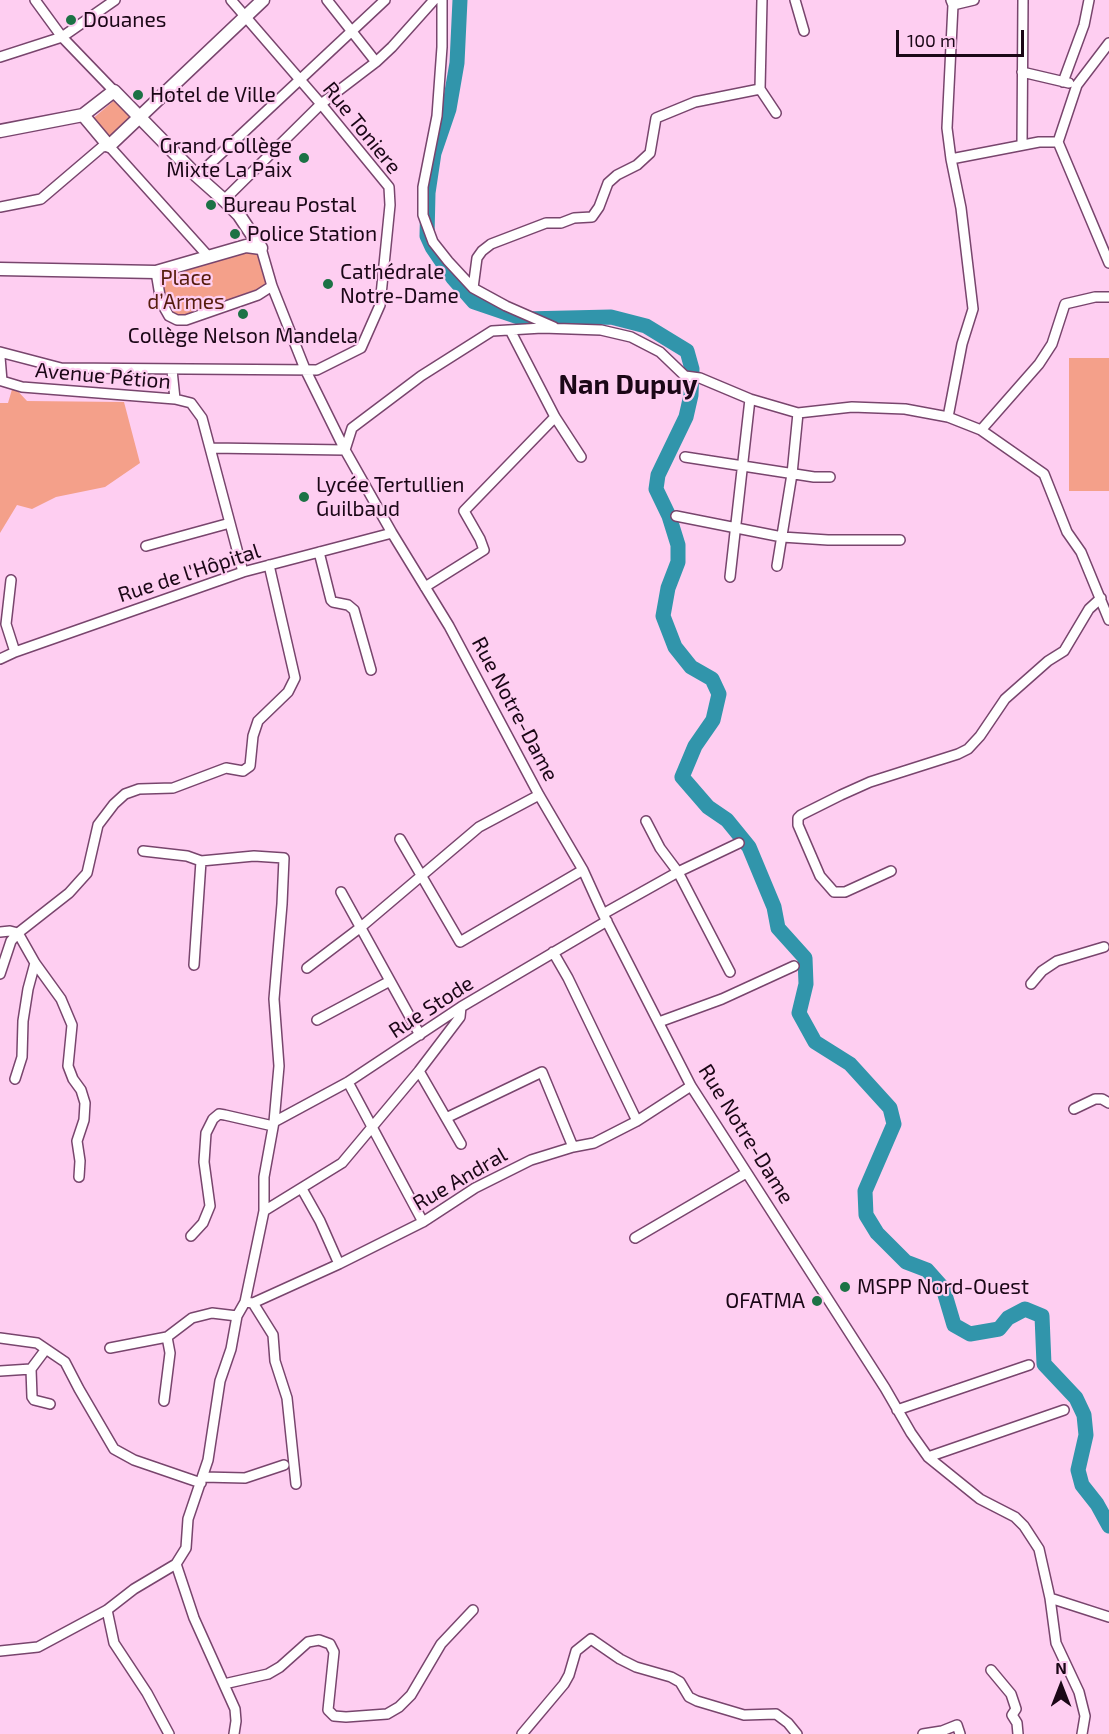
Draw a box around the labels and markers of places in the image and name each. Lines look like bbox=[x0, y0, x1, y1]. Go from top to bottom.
place label: Douanes bbox=[83, 7, 167, 33]
marker: Douanes bbox=[64, 13, 78, 27]
place label: Hotel de Ville bbox=[150, 82, 276, 108]
marker: Hotel de Ville bbox=[131, 88, 145, 102]
place label: Grand Collège Mixte La Paix bbox=[159, 133, 292, 183]
marker: Grand Collège Mixte La Paix bbox=[297, 151, 311, 165]
place label: Bureau Postal bbox=[223, 192, 356, 218]
marker: Bureau Postal bbox=[204, 198, 218, 212]
place label: Police Station bbox=[247, 221, 377, 247]
marker: Police Station bbox=[228, 227, 242, 241]
place label: Cathédrale Notre-Dame bbox=[340, 259, 459, 309]
marker: Cathédrale Notre-Dame bbox=[321, 277, 335, 291]
marker: Collège Nelson Mandela bbox=[236, 307, 250, 321]
place label: Collège Nelson Mandela bbox=[128, 323, 358, 349]
place label: Lycée Tertullien Guilbaud bbox=[316, 472, 464, 522]
marker: Lycée Tertullien Guilbaud bbox=[297, 490, 311, 504]
place label: MSPP Nord-Ouest bbox=[857, 1274, 1029, 1300]
marker: MSPP Nord-Ouest bbox=[838, 1280, 852, 1294]
place label: OFATMA bbox=[725, 1288, 805, 1314]
marker: OFATMA bbox=[810, 1294, 824, 1308]

